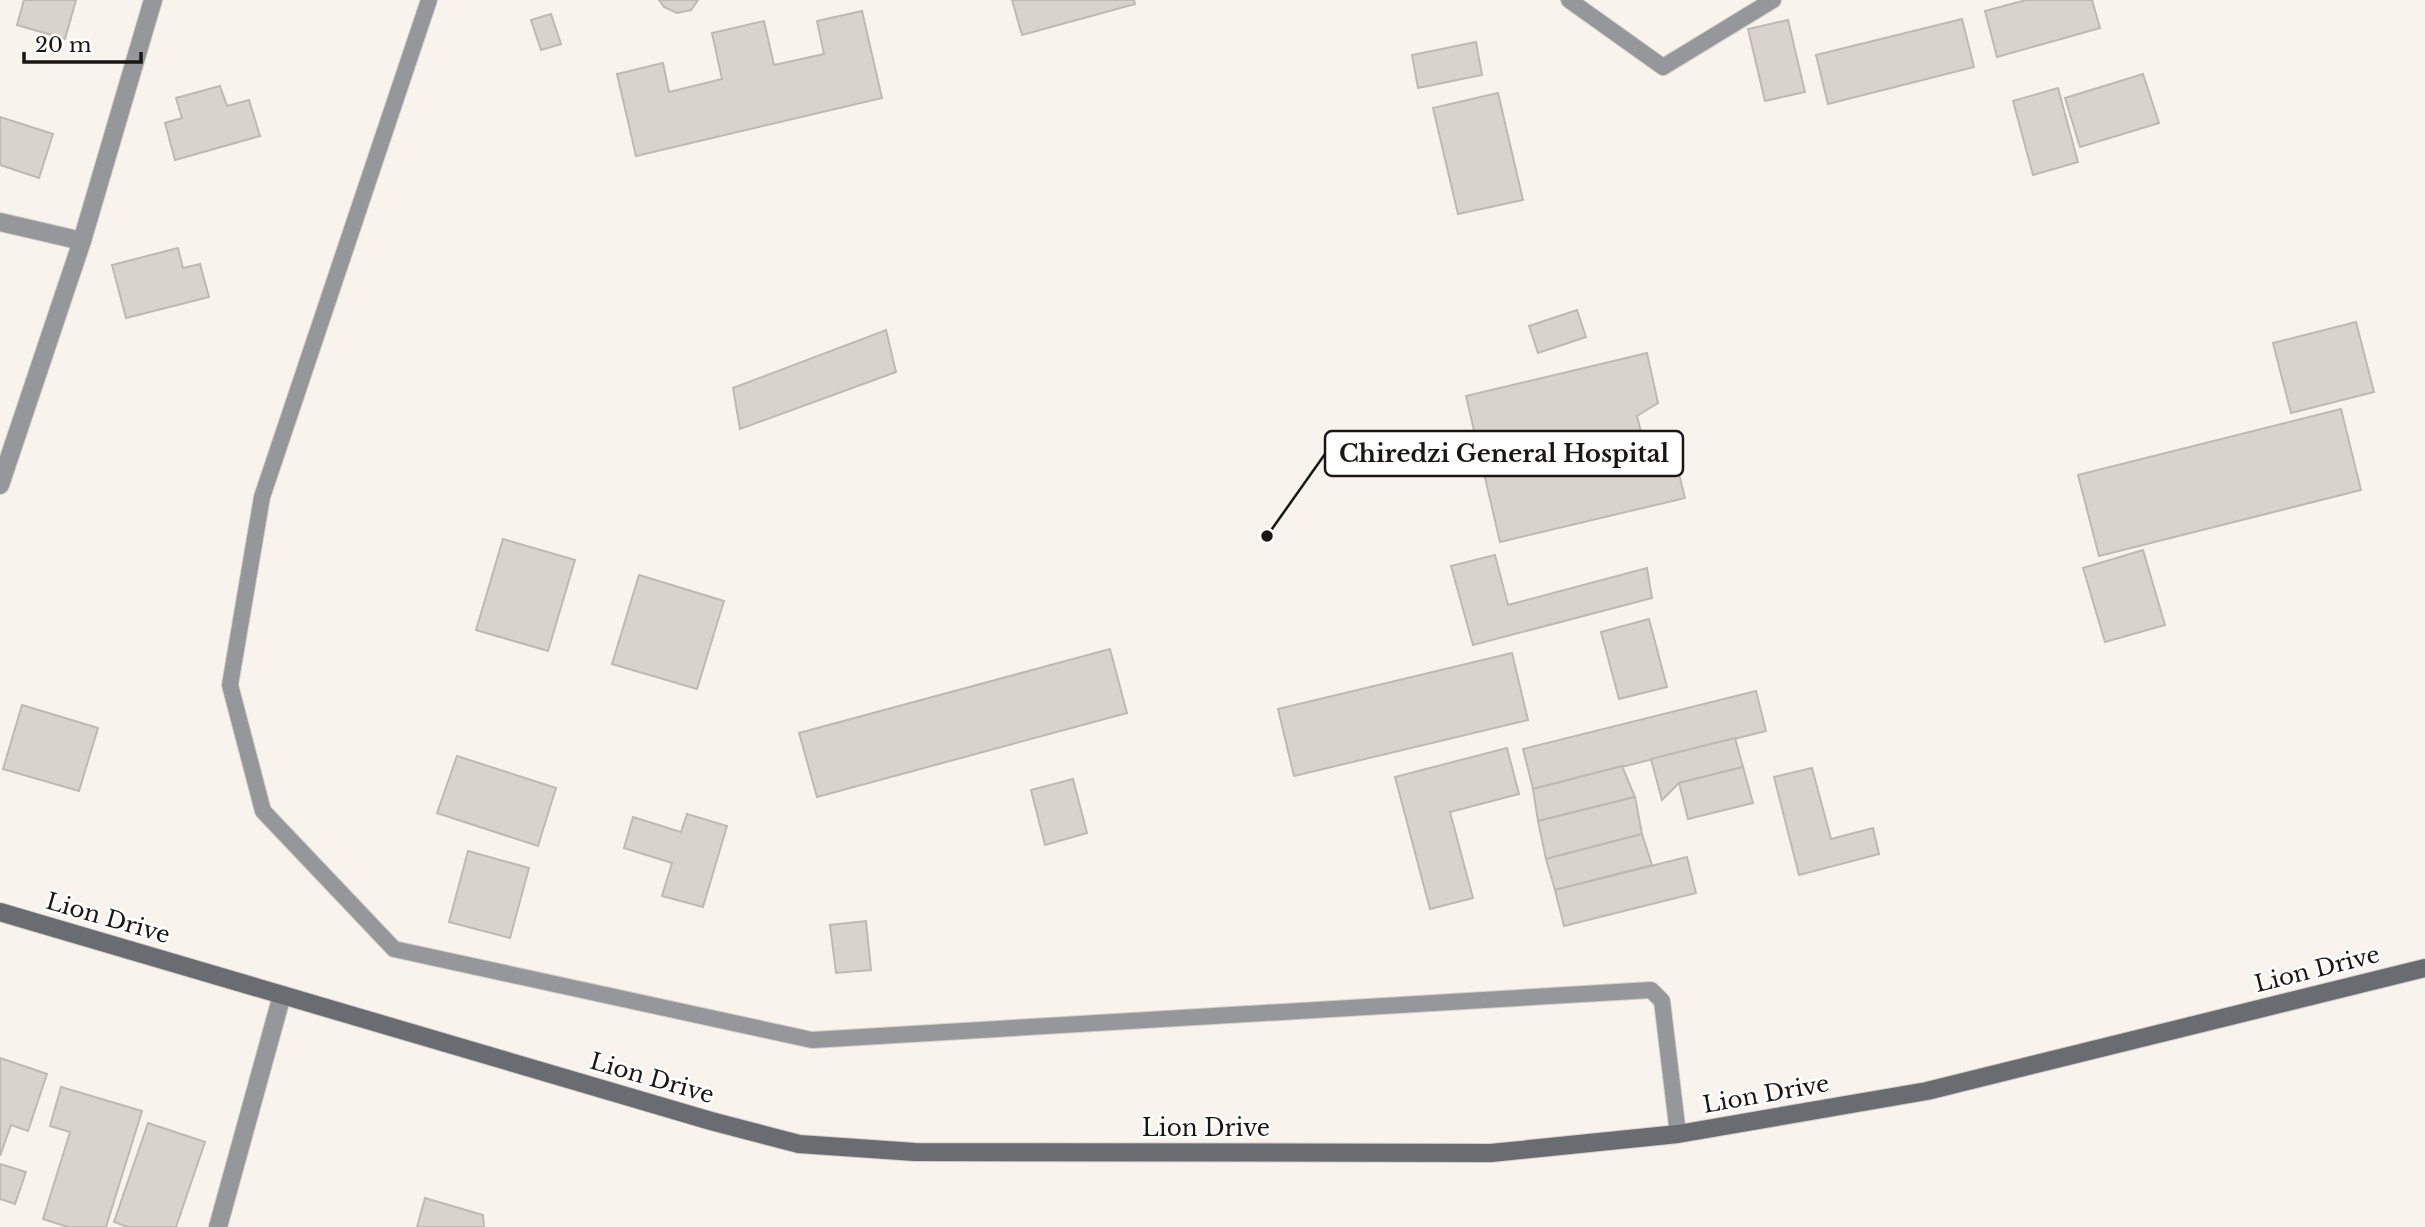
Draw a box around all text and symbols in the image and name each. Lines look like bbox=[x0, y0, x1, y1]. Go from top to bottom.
scale bar bbox=[24, 21, 142, 65]
text: 20 m bbox=[35, 32, 92, 58]
callout: Chiredzi General Hospital bbox=[1325, 431, 1683, 476]
text: Chiredzi General Hospital bbox=[1339, 439, 1669, 468]
street label: Lion Drive bbox=[43, 887, 173, 949]
street label: Lion Drive bbox=[2252, 940, 2382, 998]
street label: Lion Drive bbox=[587, 1047, 717, 1109]
street label: Lion Drive bbox=[1701, 1069, 1831, 1119]
street label: Lion Drive bbox=[1142, 1114, 1270, 1142]

